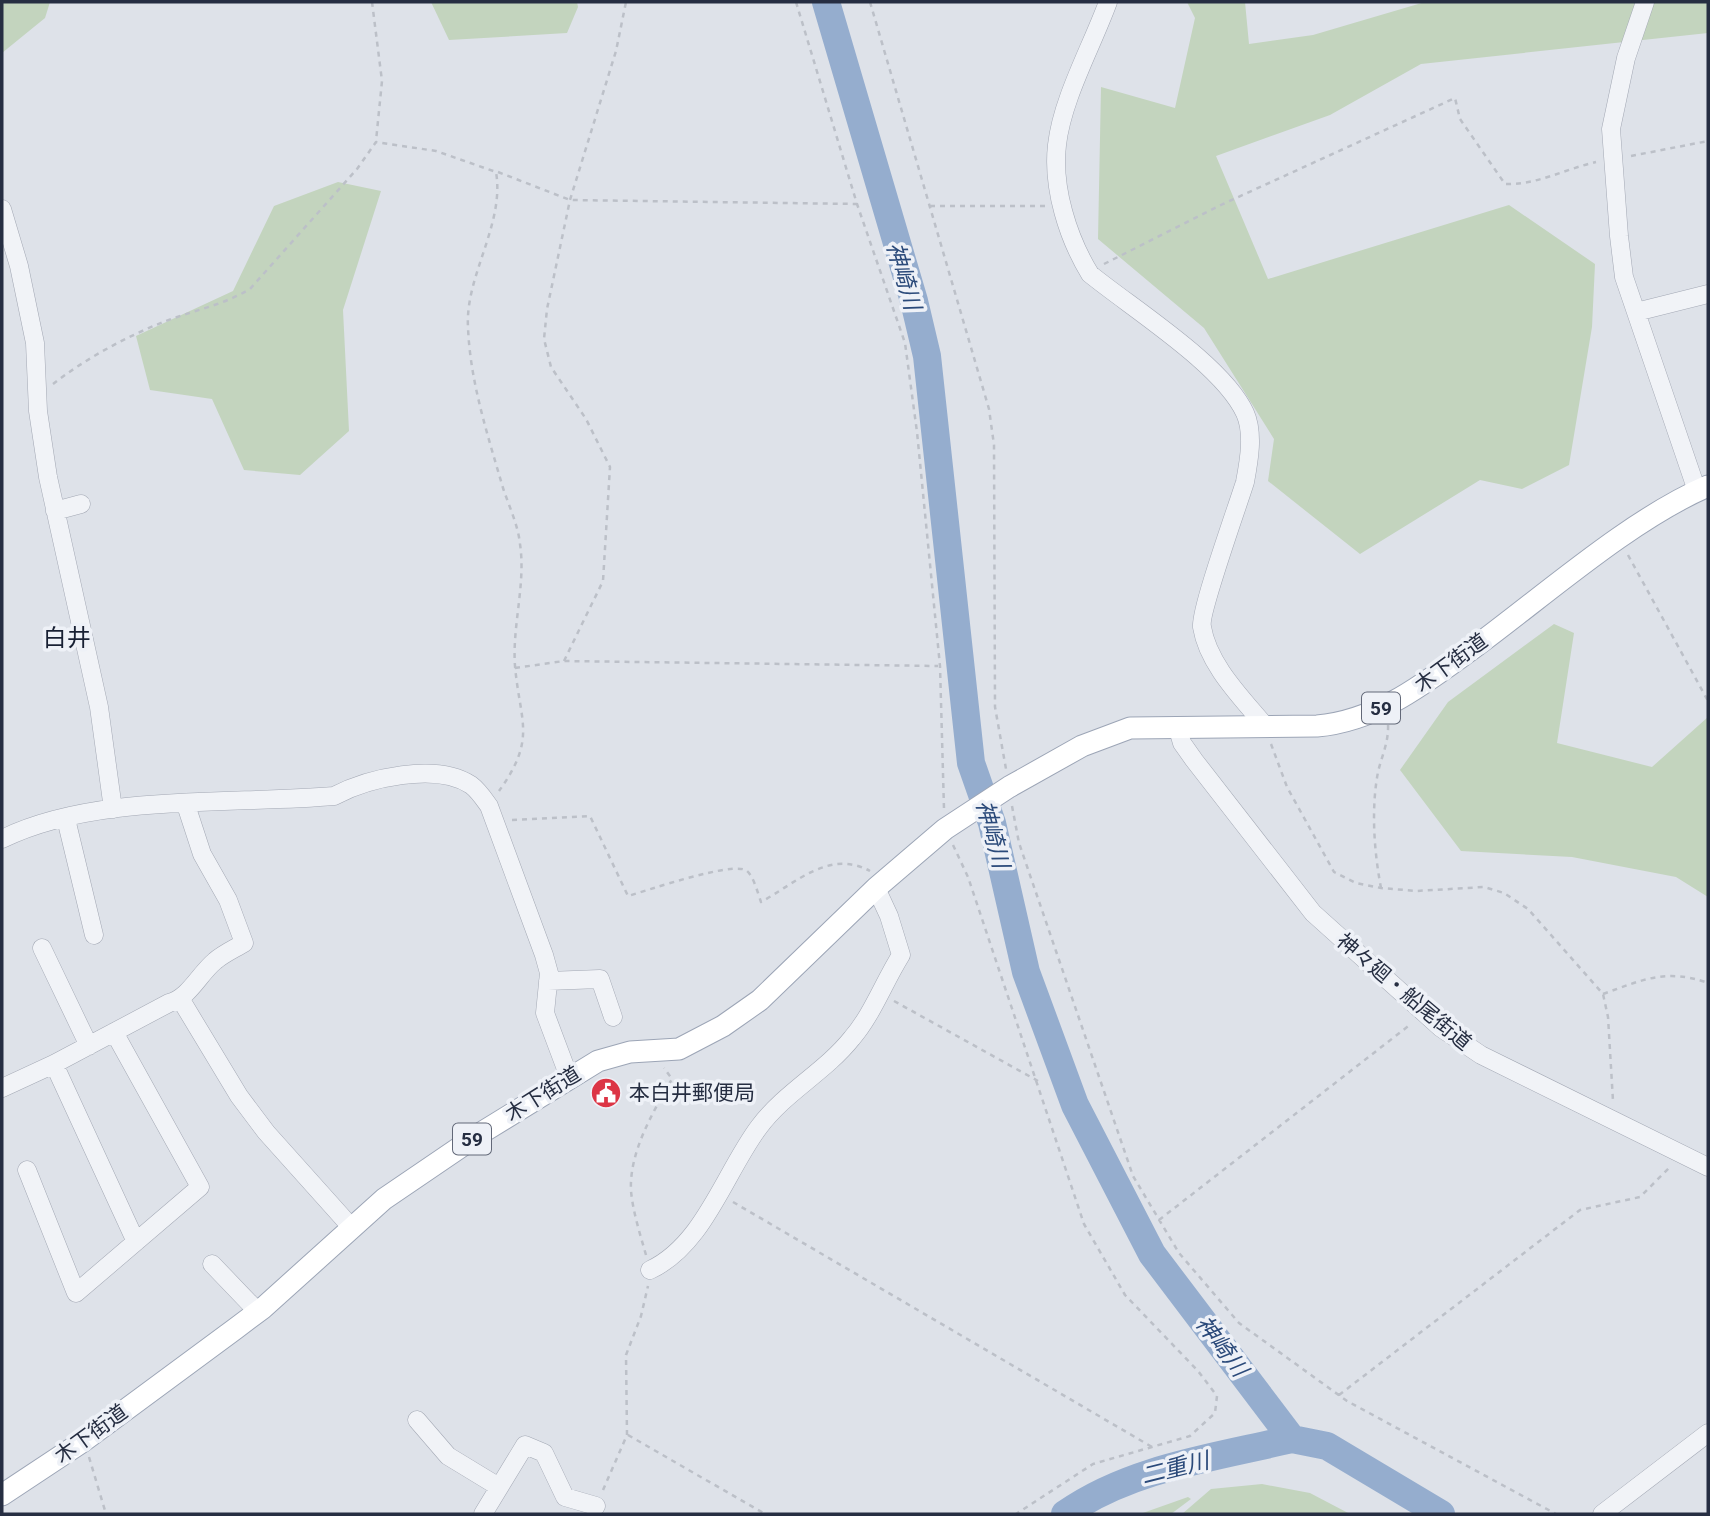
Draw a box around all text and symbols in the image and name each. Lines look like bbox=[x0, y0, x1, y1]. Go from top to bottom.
water label: 神崎川 bbox=[881, 239, 927, 316]
district label: 白井 bbox=[43, 624, 91, 652]
street label: 木下街道 bbox=[1410, 629, 1492, 697]
road number: 59 bbox=[1362, 692, 1400, 723]
water label: 神崎川 bbox=[971, 797, 1015, 874]
street label: 神々廻・船尾街道 bbox=[1332, 929, 1476, 1055]
street label: 木下街道 bbox=[501, 1062, 585, 1126]
public building icon: 本白井郵便局 bbox=[589, 1076, 623, 1110]
place label: 本白井郵便局 bbox=[629, 1081, 755, 1105]
road number: 59 bbox=[453, 1124, 491, 1154]
water label: 神崎川 bbox=[1190, 1311, 1255, 1384]
street label: 木下街道 bbox=[50, 1400, 132, 1468]
water label: 二重川 bbox=[1138, 1446, 1215, 1490]

